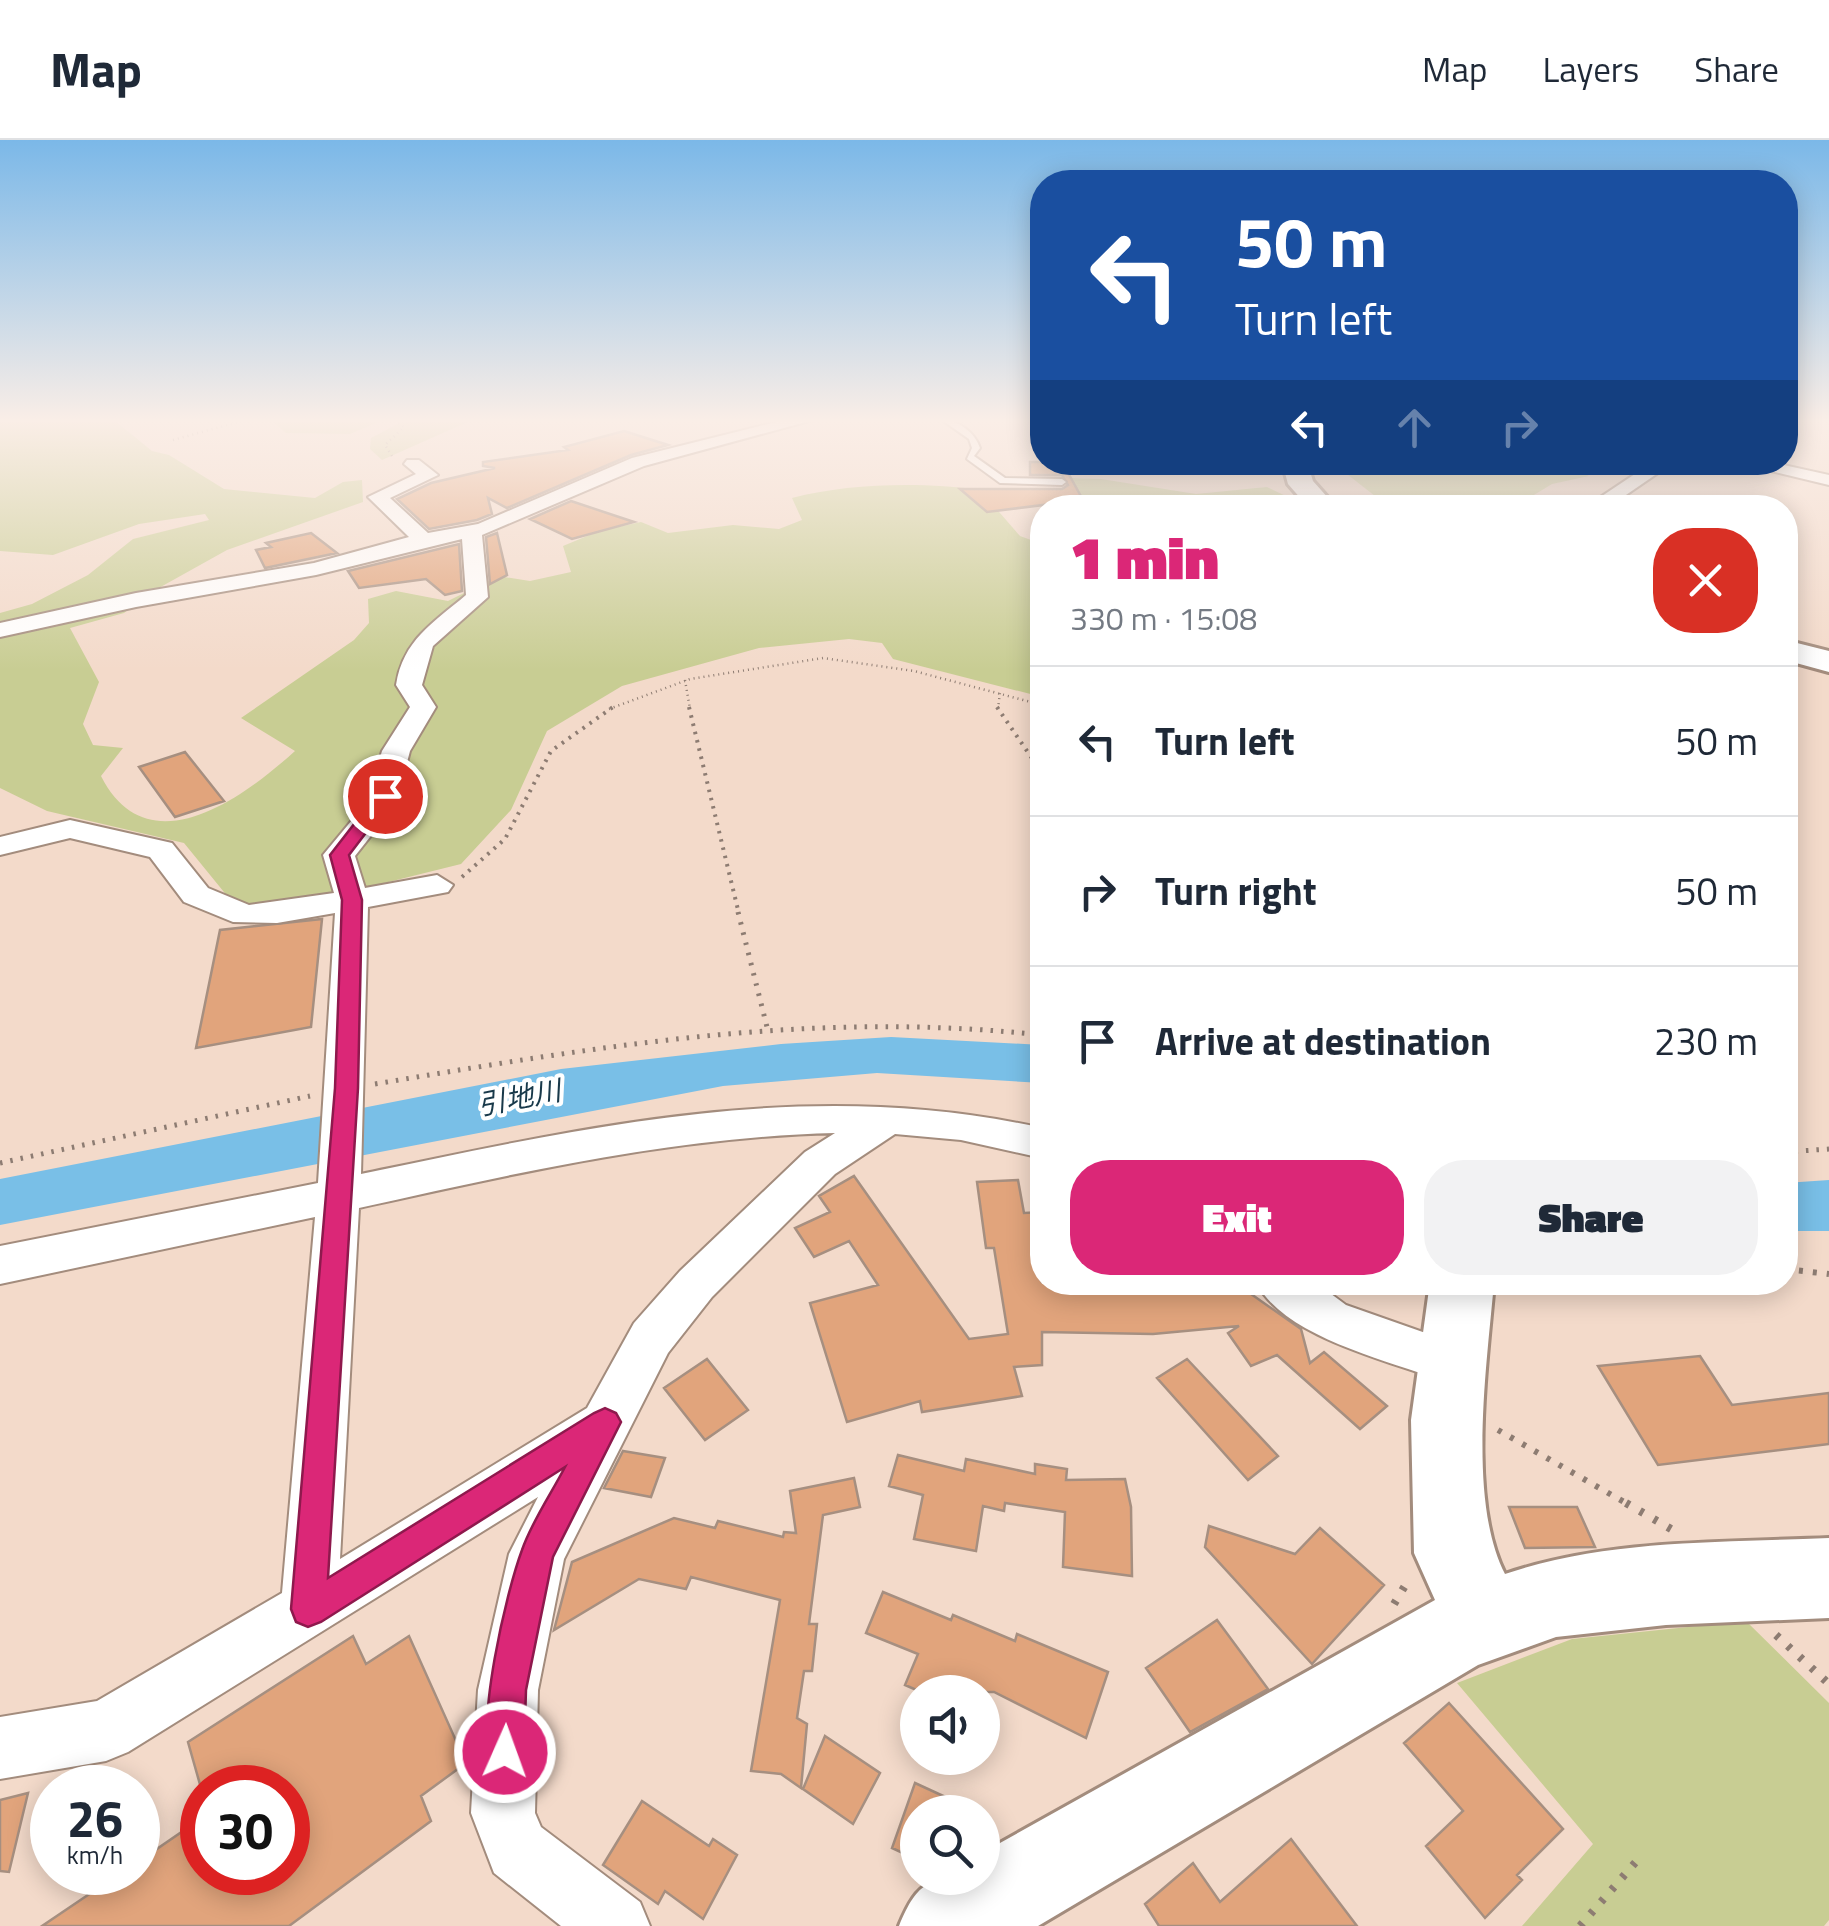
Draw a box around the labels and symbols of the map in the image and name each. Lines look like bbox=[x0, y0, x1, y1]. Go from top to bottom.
pin bbox=[343, 754, 428, 839]
water label: 引地川 bbox=[474, 1067, 567, 1126]
position arrow bbox=[453, 1700, 557, 1804]
speed limit sign: 30 bbox=[180, 1765, 310, 1895]

